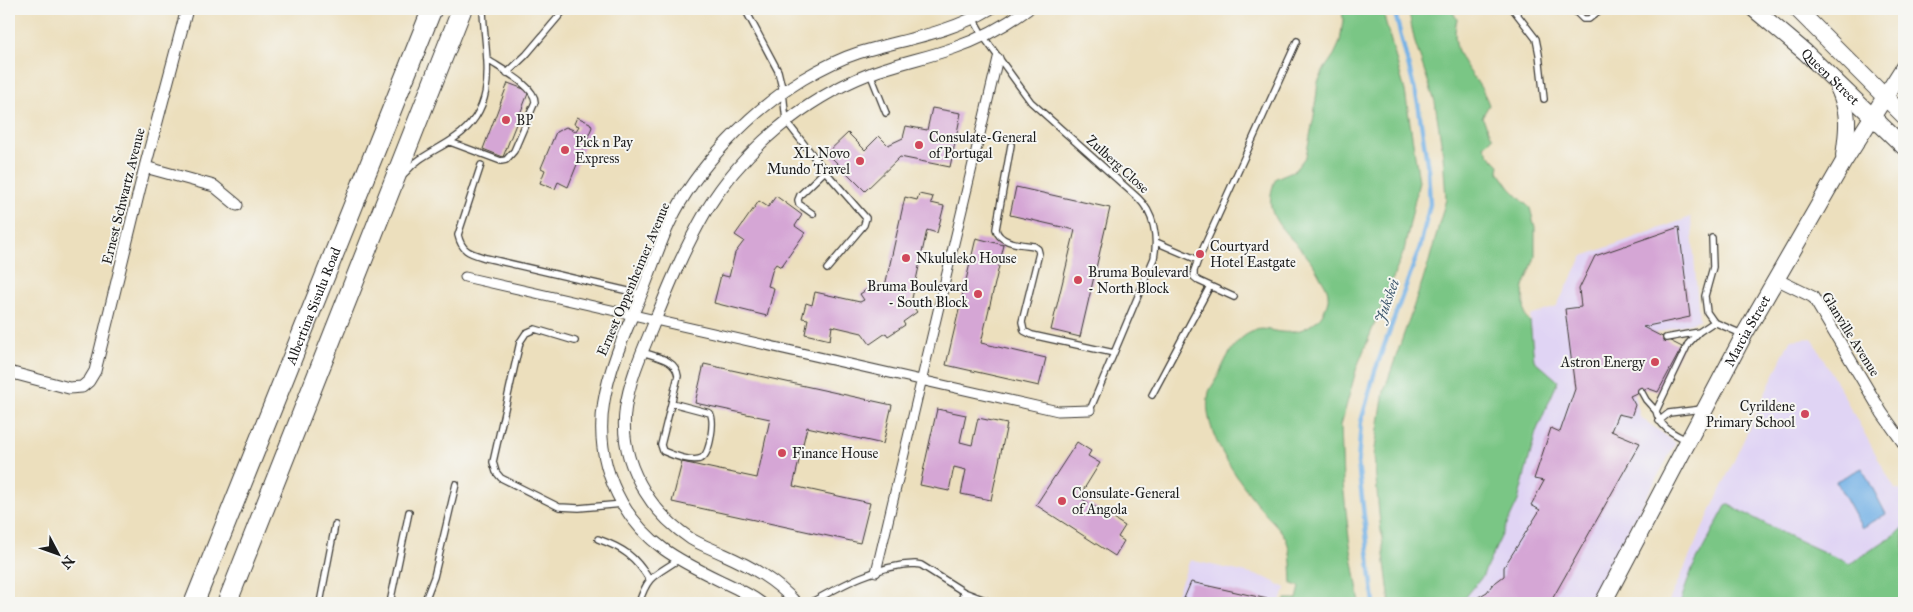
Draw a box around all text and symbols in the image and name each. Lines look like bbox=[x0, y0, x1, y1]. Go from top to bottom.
street label: Queen Street bbox=[1797, 45, 1863, 109]
place label: BP bbox=[516, 112, 533, 129]
marker: BP bbox=[500, 114, 512, 126]
street label: Ernest Schwartz Avenue bbox=[98, 126, 149, 266]
place label: Consulate-General of Portugal bbox=[929, 129, 1037, 162]
street label: Zulberg Close bbox=[1083, 132, 1153, 197]
place label: Pick n Pay Express bbox=[575, 134, 633, 167]
marker: Consulate-General of Portugal bbox=[913, 139, 925, 151]
marker: Pick n Pay Express bbox=[559, 144, 571, 156]
place label: XL Novo Mundo Travel bbox=[767, 145, 850, 178]
marker: XL Novo Mundo Travel bbox=[854, 155, 866, 167]
street label: Ernest Oppenheimer Avenue bbox=[593, 200, 674, 359]
place label: Courtyard Hotel Eastgate bbox=[1210, 238, 1296, 271]
street label: Albertina Sisulu Road bbox=[282, 245, 345, 368]
marker: Courtyard Hotel Eastgate bbox=[1194, 248, 1206, 260]
place label: Nkululeko House bbox=[916, 250, 1017, 267]
marker: Nkululeko House bbox=[900, 252, 912, 264]
place label: Bruma Boulevard - North Block bbox=[1088, 264, 1189, 297]
marker: Bruma Boulevard - North Block bbox=[1072, 274, 1084, 286]
water label: Jukskei bbox=[1370, 276, 1403, 326]
place label: Bruma Boulevard - South Block bbox=[867, 278, 968, 311]
marker: Bruma Boulevard - South Block bbox=[972, 288, 984, 300]
street label: Glanville Avenue bbox=[1818, 289, 1883, 380]
street label: Marcia Street bbox=[1721, 292, 1774, 370]
place label: Astron Energy bbox=[1560, 354, 1645, 371]
marker: Astron Energy bbox=[1649, 356, 1661, 368]
place label: Cyrildene Primary School bbox=[1706, 398, 1795, 431]
marker: Cyrildene Primary School bbox=[1799, 408, 1811, 420]
place label: Finance House bbox=[792, 445, 878, 462]
marker: Finance House bbox=[776, 447, 788, 459]
place label: Consulate-General of Angola bbox=[1072, 485, 1180, 518]
marker: Consulate-General of Angola bbox=[1056, 495, 1068, 507]
north arrow bbox=[32, 530, 82, 580]
text: N bbox=[57, 552, 78, 572]

